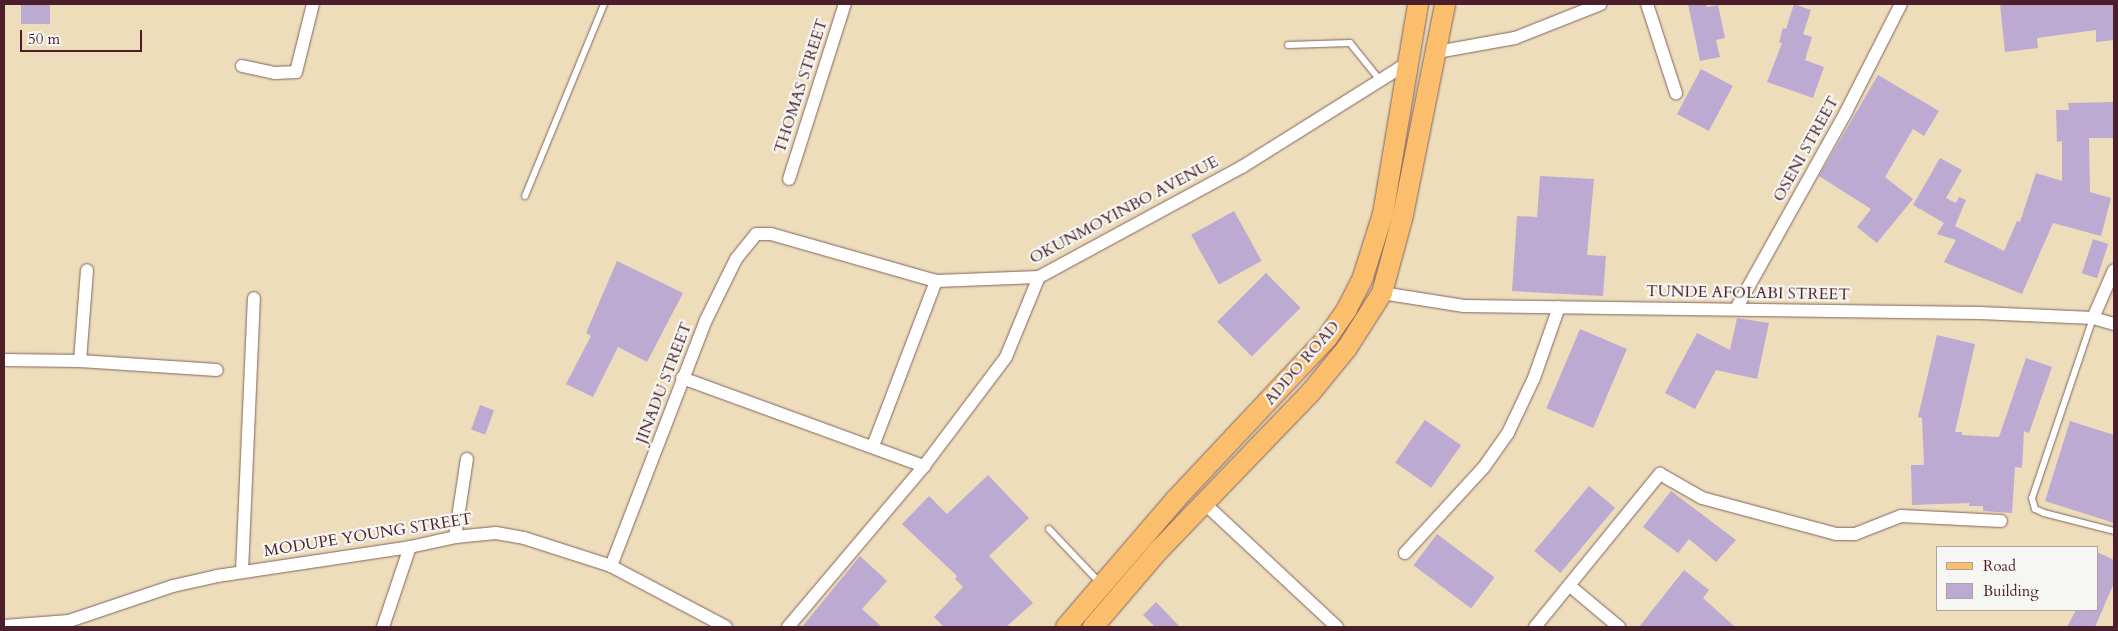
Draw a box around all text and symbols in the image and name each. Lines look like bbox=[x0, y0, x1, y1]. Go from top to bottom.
street label: THOMAS STREET bbox=[770, 16, 832, 156]
scale bar bbox=[22, 20, 145, 52]
text: 50 m bbox=[28, 29, 60, 49]
street label: OSENI STREET bbox=[1769, 93, 1843, 205]
street label: OKUNMOYINBO AVENUE bbox=[1026, 152, 1222, 268]
street label: TUNDE AFOLABI STREET bbox=[1646, 282, 1850, 304]
street label: ADDO ROAD bbox=[1260, 317, 1344, 409]
street label: JINADU STREET bbox=[632, 320, 696, 446]
street label: MODUPE YOUNG STREET bbox=[263, 509, 473, 561]
legend bbox=[1936, 546, 2098, 611]
text: Road bbox=[1983, 556, 2016, 576]
text: Building bbox=[1983, 581, 2039, 601]

